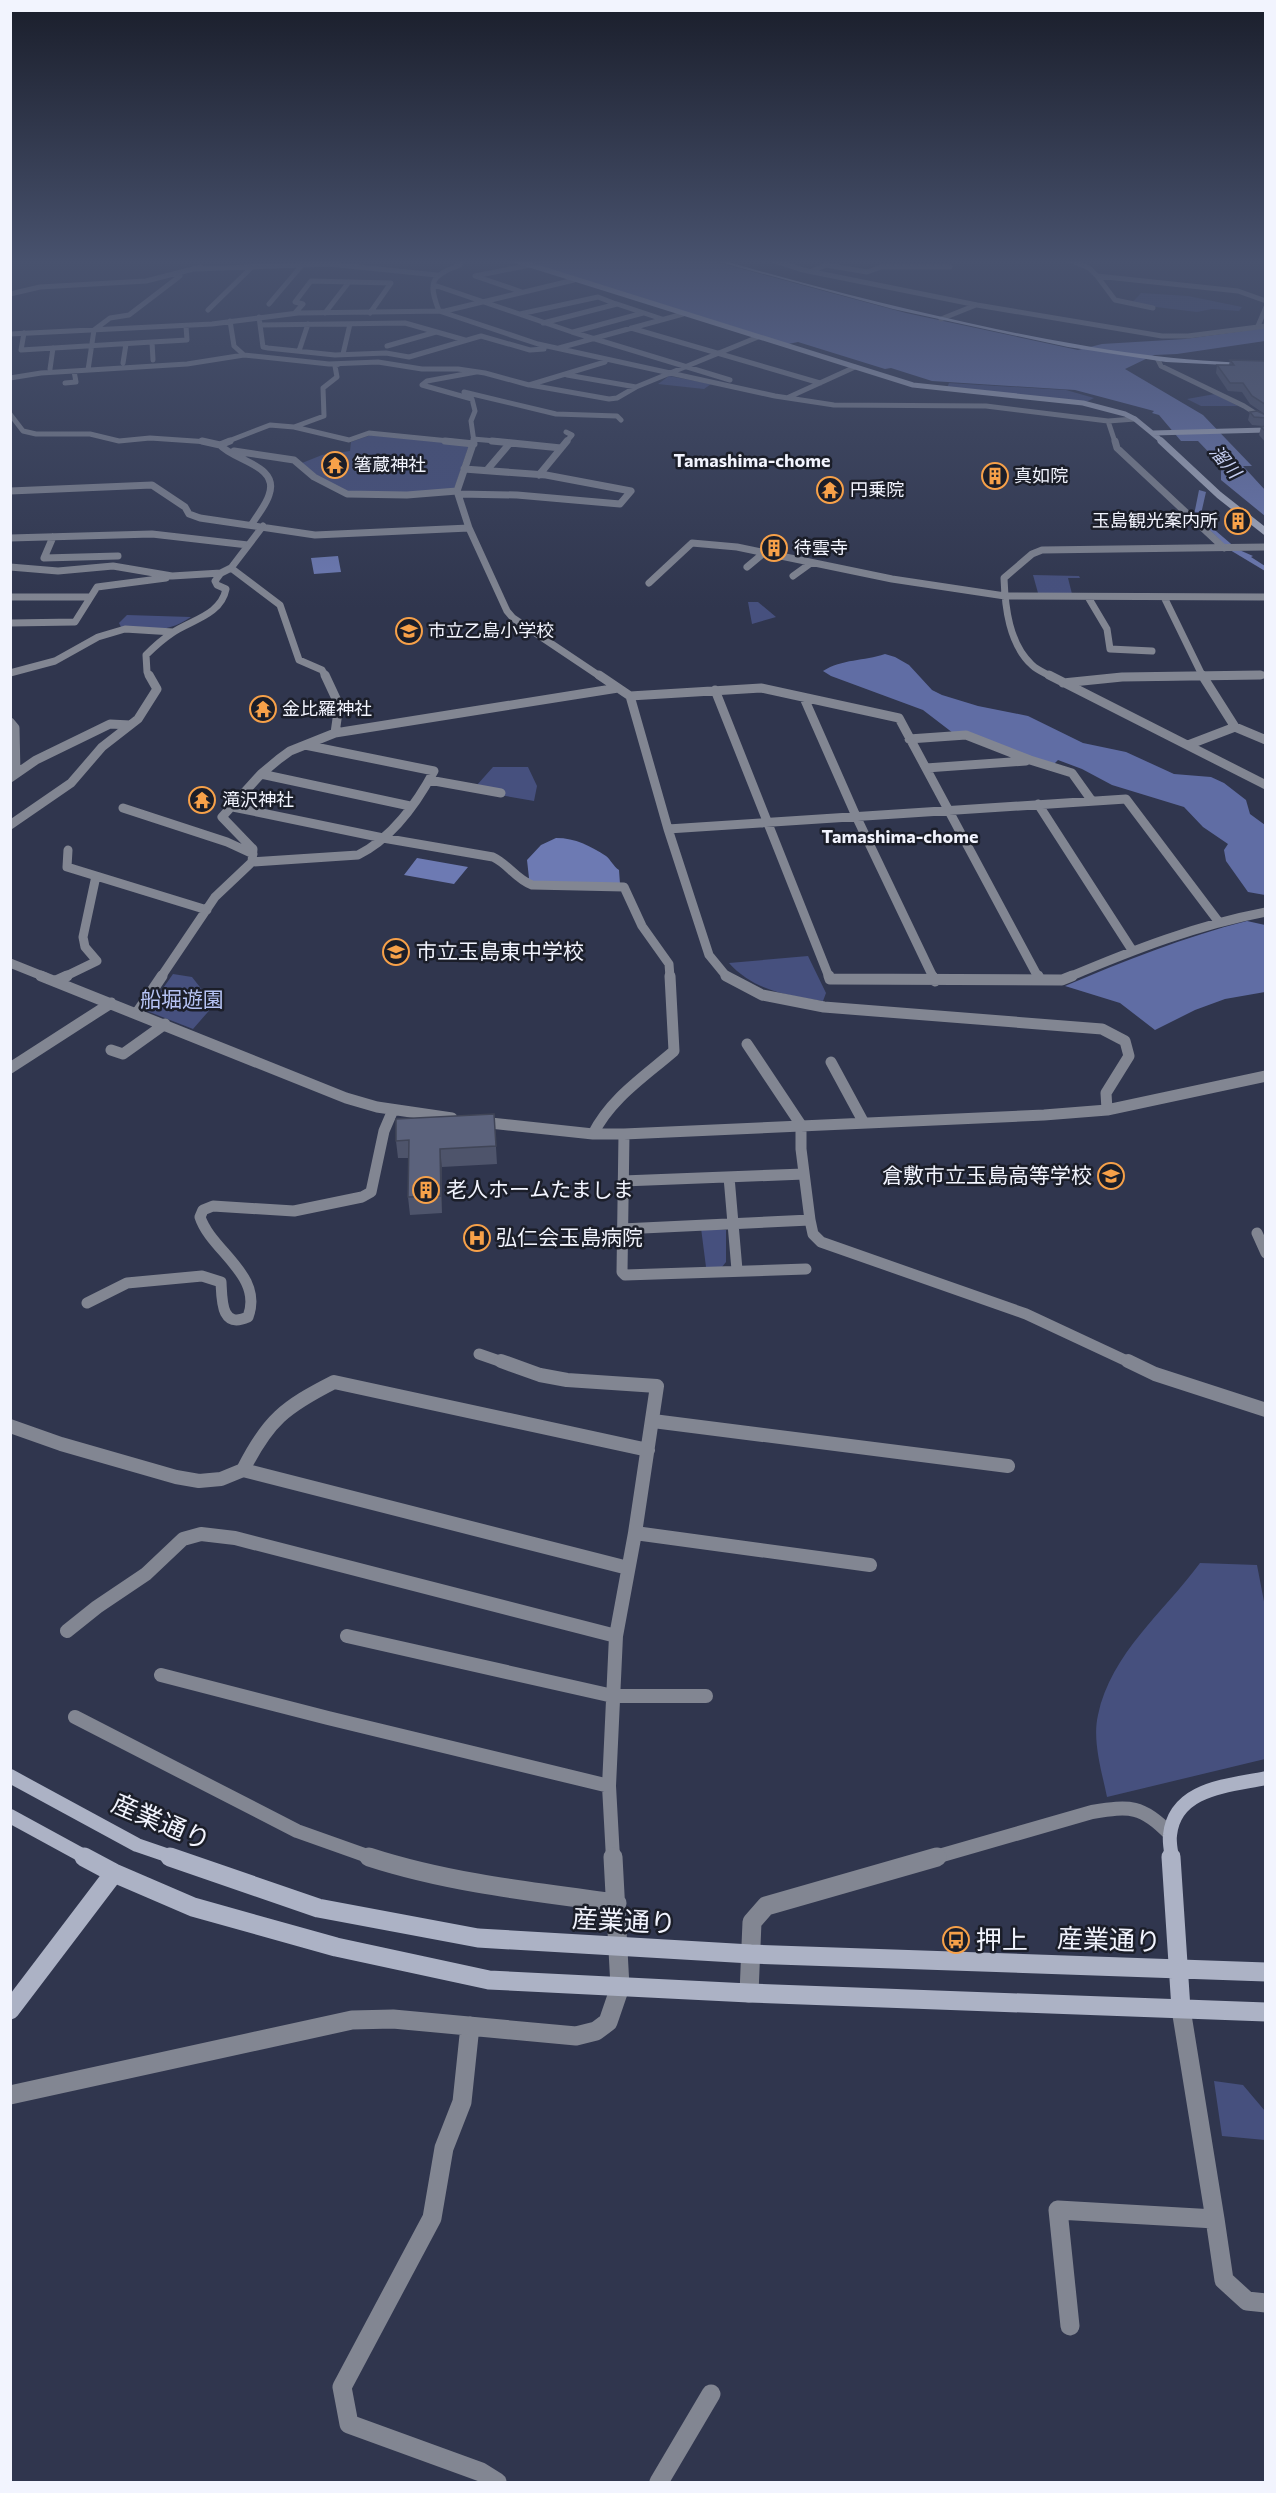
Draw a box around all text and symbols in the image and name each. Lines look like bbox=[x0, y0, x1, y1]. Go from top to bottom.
water label: 溜川 bbox=[1206, 440, 1247, 484]
district label: Tamashima-chome bbox=[674, 449, 830, 471]
temple icon: 箸蔵神社 bbox=[320, 450, 350, 480]
place label: 箸蔵神社 bbox=[354, 453, 426, 475]
building icon: 真如院 bbox=[980, 461, 1010, 491]
place label: 真如院 bbox=[1014, 464, 1068, 486]
temple icon: 円乗院 bbox=[815, 475, 845, 505]
place label: 円乗院 bbox=[850, 478, 904, 500]
building icon: 玉島観光案内所 bbox=[1223, 506, 1253, 536]
place label: 玉島観光案内所 bbox=[1092, 509, 1218, 531]
building icon: 待雲寺 bbox=[759, 533, 789, 563]
place label: 待雲寺 bbox=[794, 536, 848, 558]
school or university icon: 市立乙島小学校 bbox=[394, 616, 424, 646]
place label: 市立乙島小学校 bbox=[428, 619, 554, 641]
temple icon: 金比羅神社 bbox=[248, 694, 278, 724]
place label: 金比羅神社 bbox=[282, 697, 372, 719]
temple icon: 滝沢神社 bbox=[187, 785, 217, 815]
place label: 滝沢神社 bbox=[222, 788, 294, 810]
district label: Tamashima-chome bbox=[822, 825, 978, 847]
school or university icon: 市立玉島東中学校 bbox=[381, 937, 411, 967]
place label: 市立玉島東中学校 bbox=[416, 938, 584, 963]
park label: 船堀遊園 bbox=[140, 986, 224, 1011]
school or university icon: 倉敷市立玉島高等学校 bbox=[1096, 1161, 1126, 1191]
place label: 倉敷市立玉島高等学校 bbox=[882, 1162, 1092, 1187]
building icon: 老人ホームたましま bbox=[411, 1175, 441, 1205]
place label: 老人ホームたましま bbox=[446, 1176, 634, 1201]
hospital icon: 弘仁会玉島病院 bbox=[462, 1223, 492, 1253]
place label: 弘仁会玉島病院 bbox=[496, 1224, 643, 1249]
street label: 産業通り bbox=[108, 1786, 216, 1855]
street label: 産業通り bbox=[571, 1901, 677, 1938]
street label: 産業通り bbox=[1057, 1921, 1162, 1956]
place label: 押上 bbox=[976, 1923, 1028, 1954]
bus stop icon: 押上 bbox=[941, 1925, 971, 1955]

